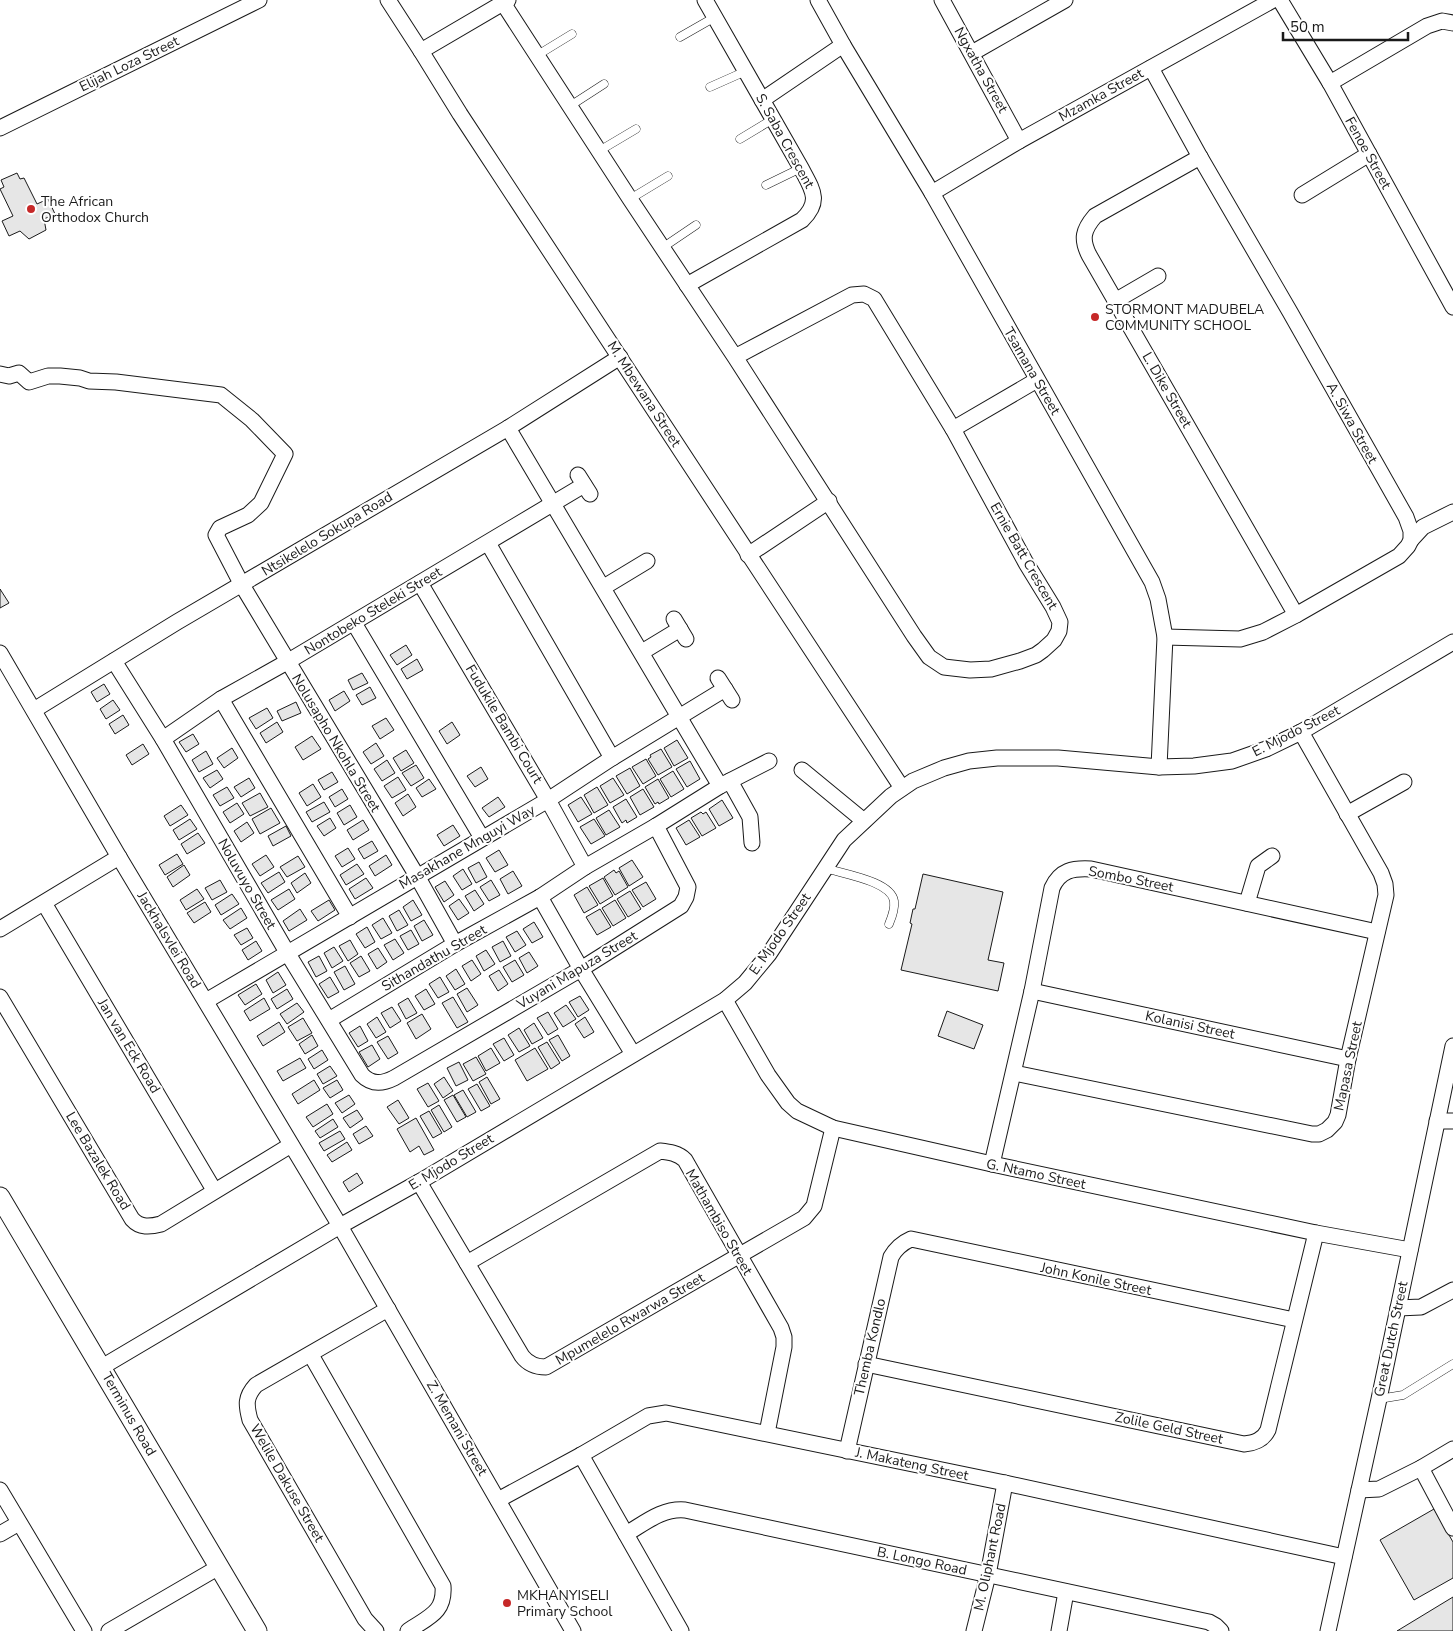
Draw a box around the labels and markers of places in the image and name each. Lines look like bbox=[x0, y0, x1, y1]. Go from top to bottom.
place label: The African Orthodox Church bbox=[41, 192, 149, 227]
marker: The African Orthodox Church bbox=[25, 203, 37, 215]
place label: STORMONT MADUBELA COMMUNITY SCHOOL bbox=[1105, 300, 1264, 335]
marker: STORMONT MADUBELA COMMUNITY SCHOOL bbox=[1089, 311, 1101, 323]
place label: MKHANYISELI Primary School bbox=[517, 1586, 613, 1621]
marker: MKHANYISELI Primary School bbox=[501, 1597, 513, 1609]

